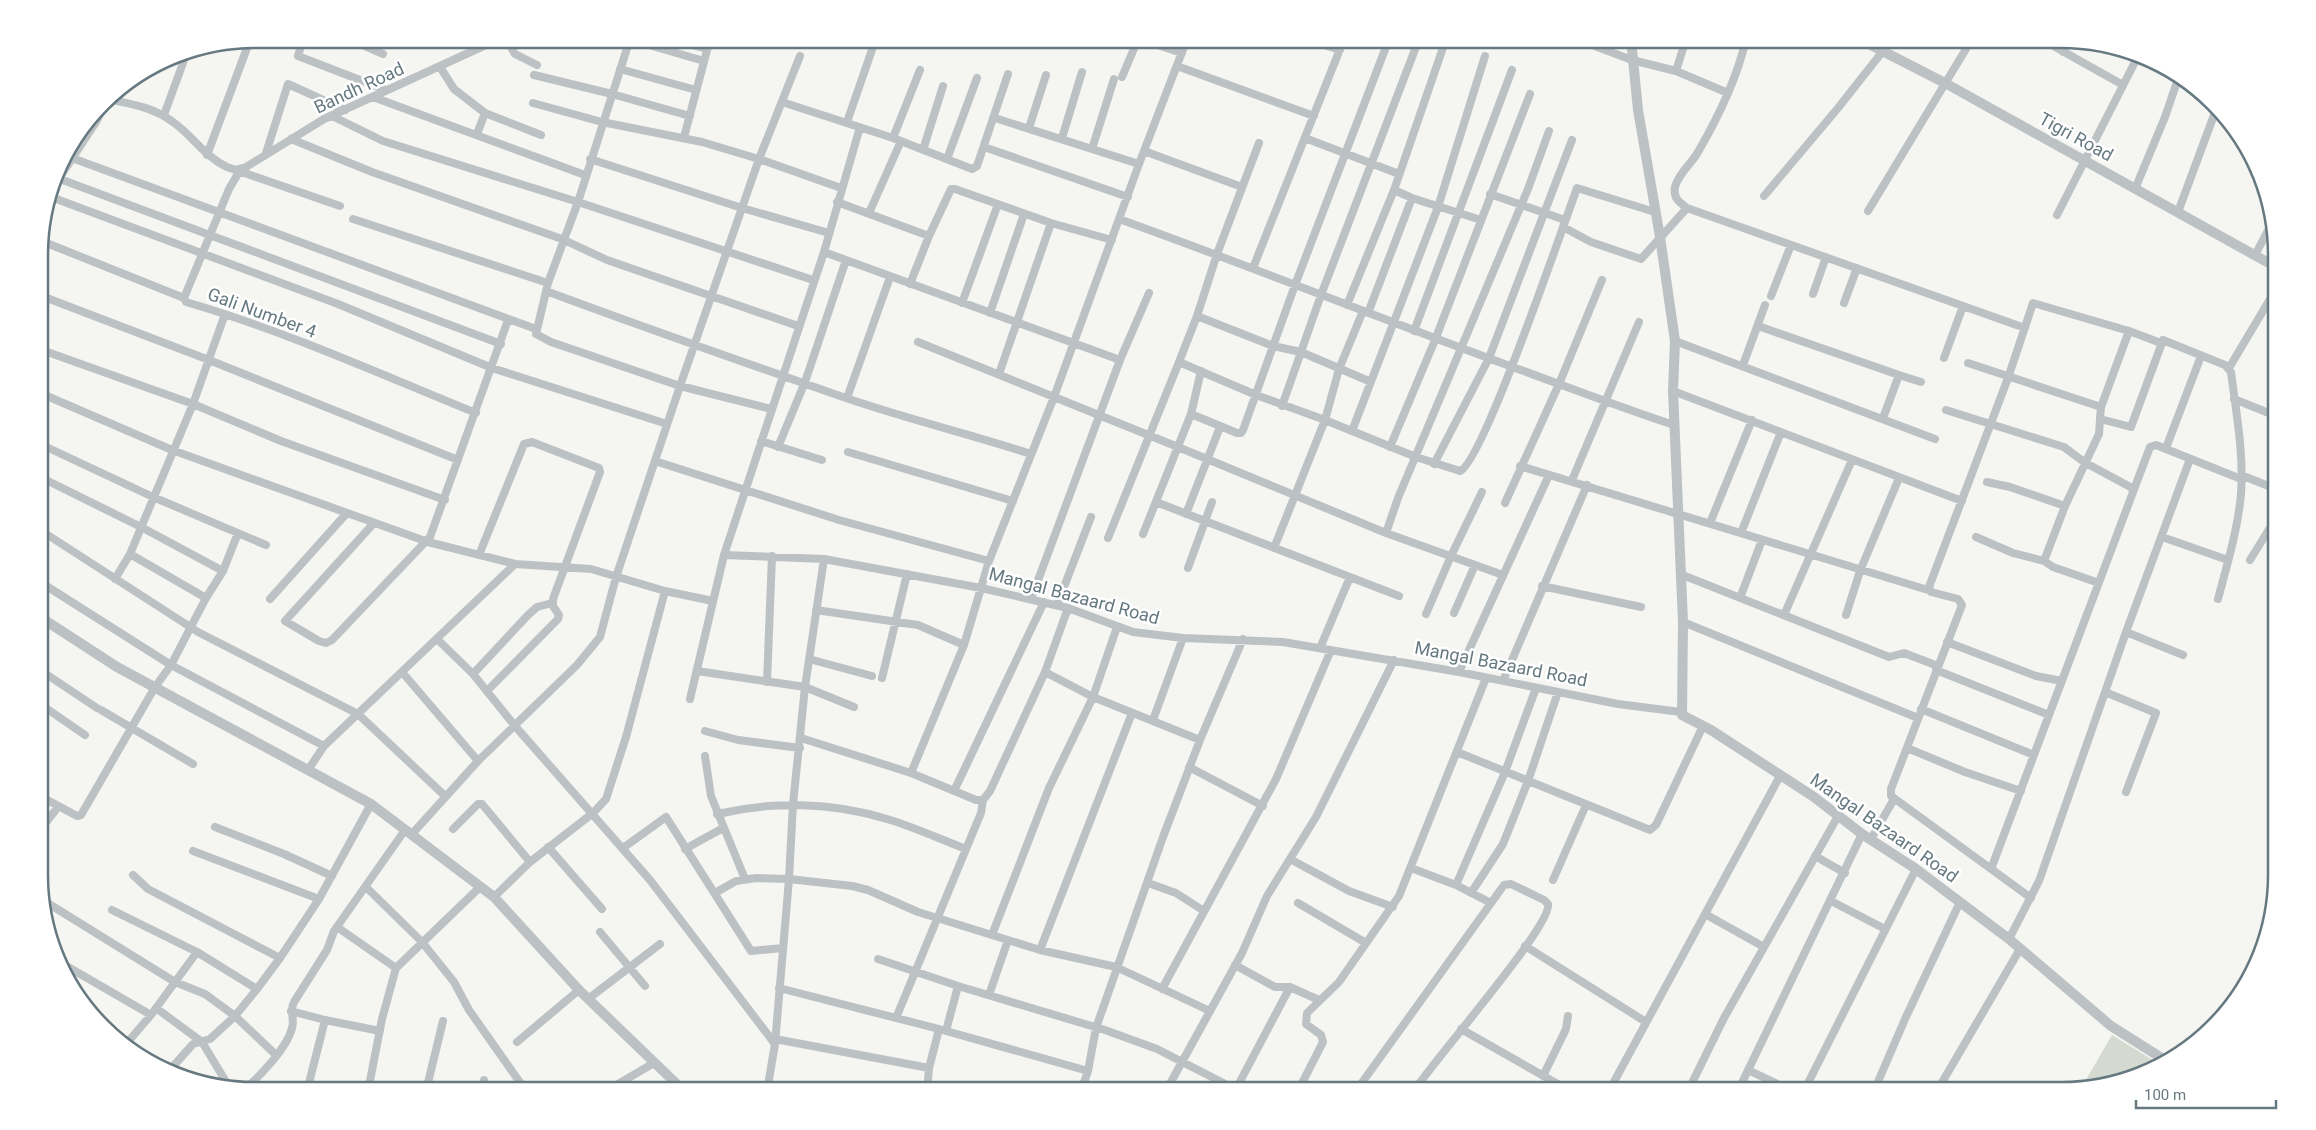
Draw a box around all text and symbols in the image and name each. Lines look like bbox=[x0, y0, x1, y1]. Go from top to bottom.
street label: Bandh Road bbox=[310, 58, 407, 118]
street label: Tigri Road bbox=[2036, 108, 2117, 165]
street label: Gali Number 4 bbox=[205, 283, 319, 342]
street label: Mangal Bazaard Road bbox=[987, 563, 1162, 628]
street label: Mangal Bazaard Road bbox=[1413, 636, 1589, 691]
street label: Mangal Bazaard Road bbox=[1806, 769, 1962, 887]
scale bar bbox=[2136, 1078, 2276, 1110]
text: 100 m bbox=[2144, 1086, 2186, 1104]

